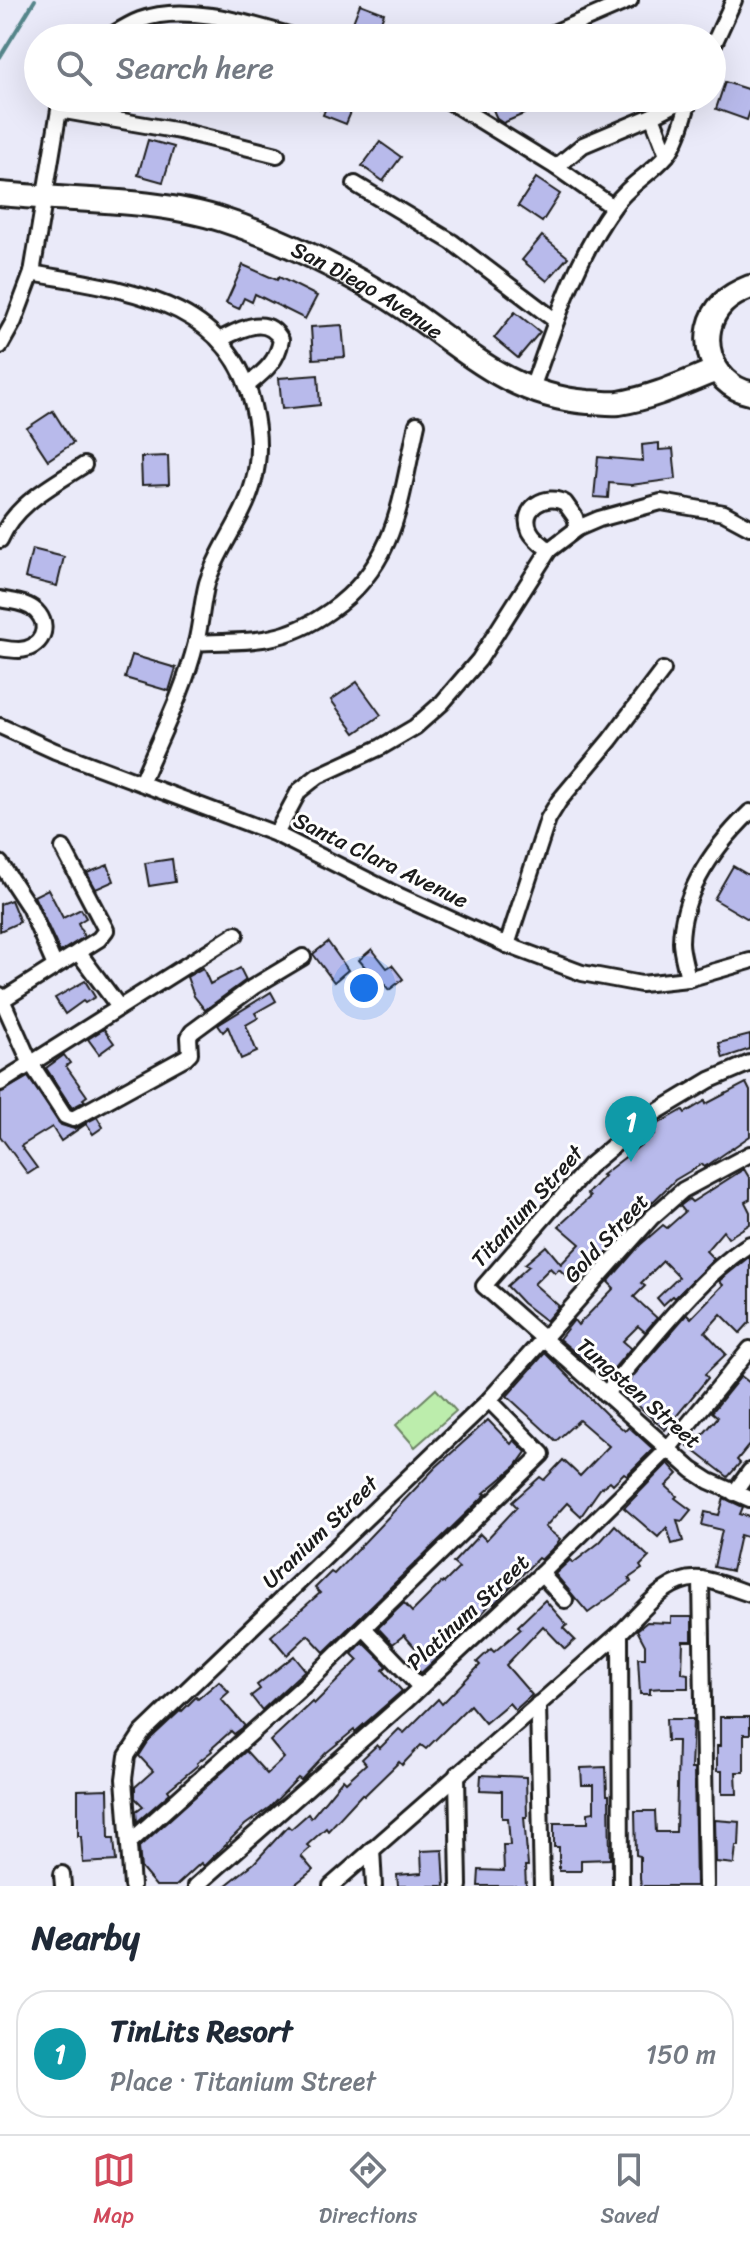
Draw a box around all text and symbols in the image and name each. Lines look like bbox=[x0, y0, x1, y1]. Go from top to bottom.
search box bbox=[24, 24, 726, 112]
text: Search here bbox=[116, 41, 274, 95]
icon: search bbox=[52, 46, 96, 90]
street label: San Diego Avenue bbox=[285, 230, 452, 350]
street label: Santa Clara Avenue bbox=[287, 801, 475, 919]
your location bbox=[344, 968, 384, 1008]
pin: 1 bbox=[605, 1096, 657, 1162]
street label: Titanium Street bbox=[461, 1135, 594, 1276]
street label: Gold Street bbox=[553, 1183, 659, 1292]
street label: Tungsten Street bbox=[567, 1327, 711, 1459]
street label: Uranium Street bbox=[252, 1465, 389, 1598]
street label: Platinum Street bbox=[397, 1544, 539, 1680]
text: Nearby bbox=[32, 1908, 140, 1968]
text: TinLits Resort bbox=[110, 2004, 292, 2058]
text: 1 bbox=[54, 2031, 66, 2077]
text: 150 m bbox=[646, 2031, 716, 2077]
text: Place · Titanium Street bbox=[110, 2058, 376, 2104]
tab: Map bbox=[92, 2148, 136, 2235]
tab: Directions bbox=[319, 2148, 417, 2235]
tab: Saved bbox=[600, 2148, 658, 2235]

